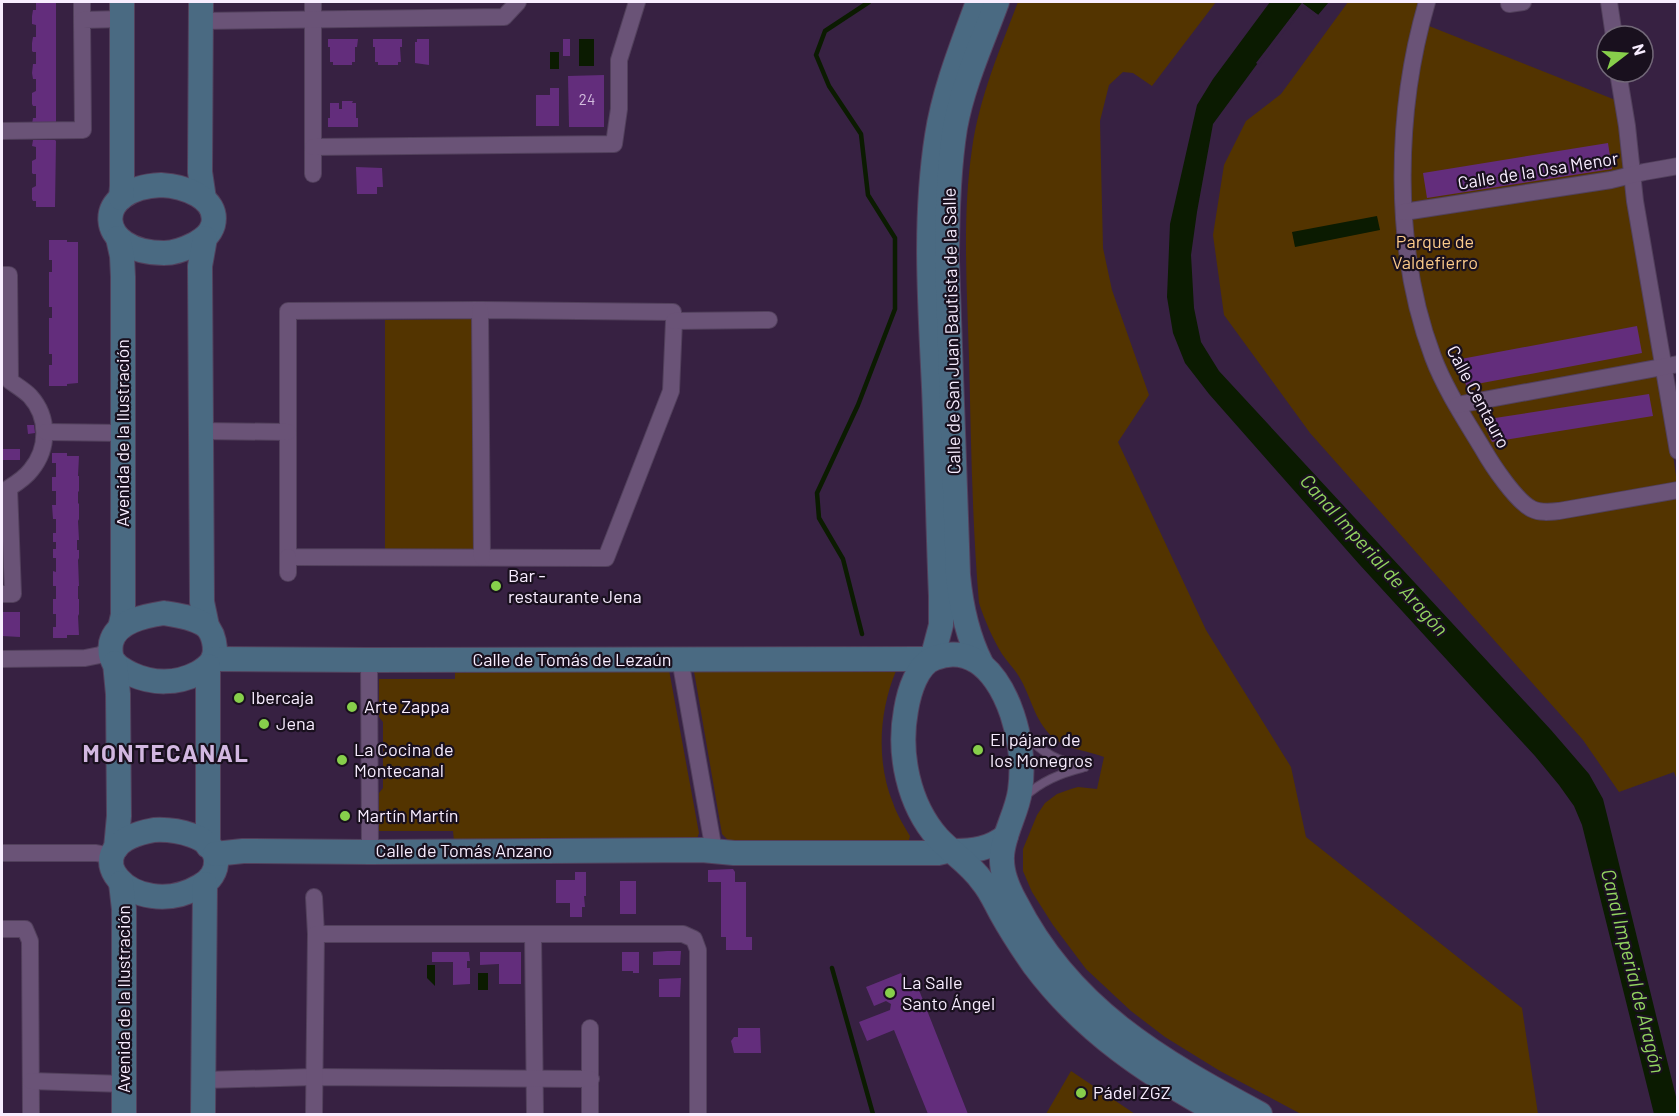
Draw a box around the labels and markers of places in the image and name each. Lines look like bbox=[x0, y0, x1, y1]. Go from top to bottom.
place label: Bar - restaurante Jena bbox=[508, 564, 642, 607]
marker: Bar - restaurante Jena bbox=[489, 579, 503, 593]
place label: Ibercaja bbox=[251, 686, 314, 708]
marker: Ibercaja bbox=[232, 691, 246, 705]
place label: Arte Zappa bbox=[364, 695, 449, 717]
marker: Arte Zappa bbox=[345, 700, 359, 714]
place label: Jena bbox=[276, 712, 315, 734]
marker: Jena bbox=[257, 717, 271, 731]
place label: El pájaro de los Monegros bbox=[990, 728, 1093, 771]
place label: La Cocina de Montecanal bbox=[354, 738, 454, 781]
marker: El pájaro de los Monegros bbox=[971, 743, 985, 757]
marker: La Cocina de Montecanal bbox=[335, 753, 349, 767]
place label: Martín Martín bbox=[357, 804, 458, 826]
marker: Martín Martín bbox=[338, 809, 352, 823]
place label: La Salle Santo Ángel bbox=[902, 971, 995, 1014]
marker: La Salle Santo Ángel bbox=[883, 986, 897, 1000]
place label: Pádel ZGZ bbox=[1093, 1081, 1171, 1103]
marker: Pádel ZGZ bbox=[1074, 1086, 1088, 1100]

